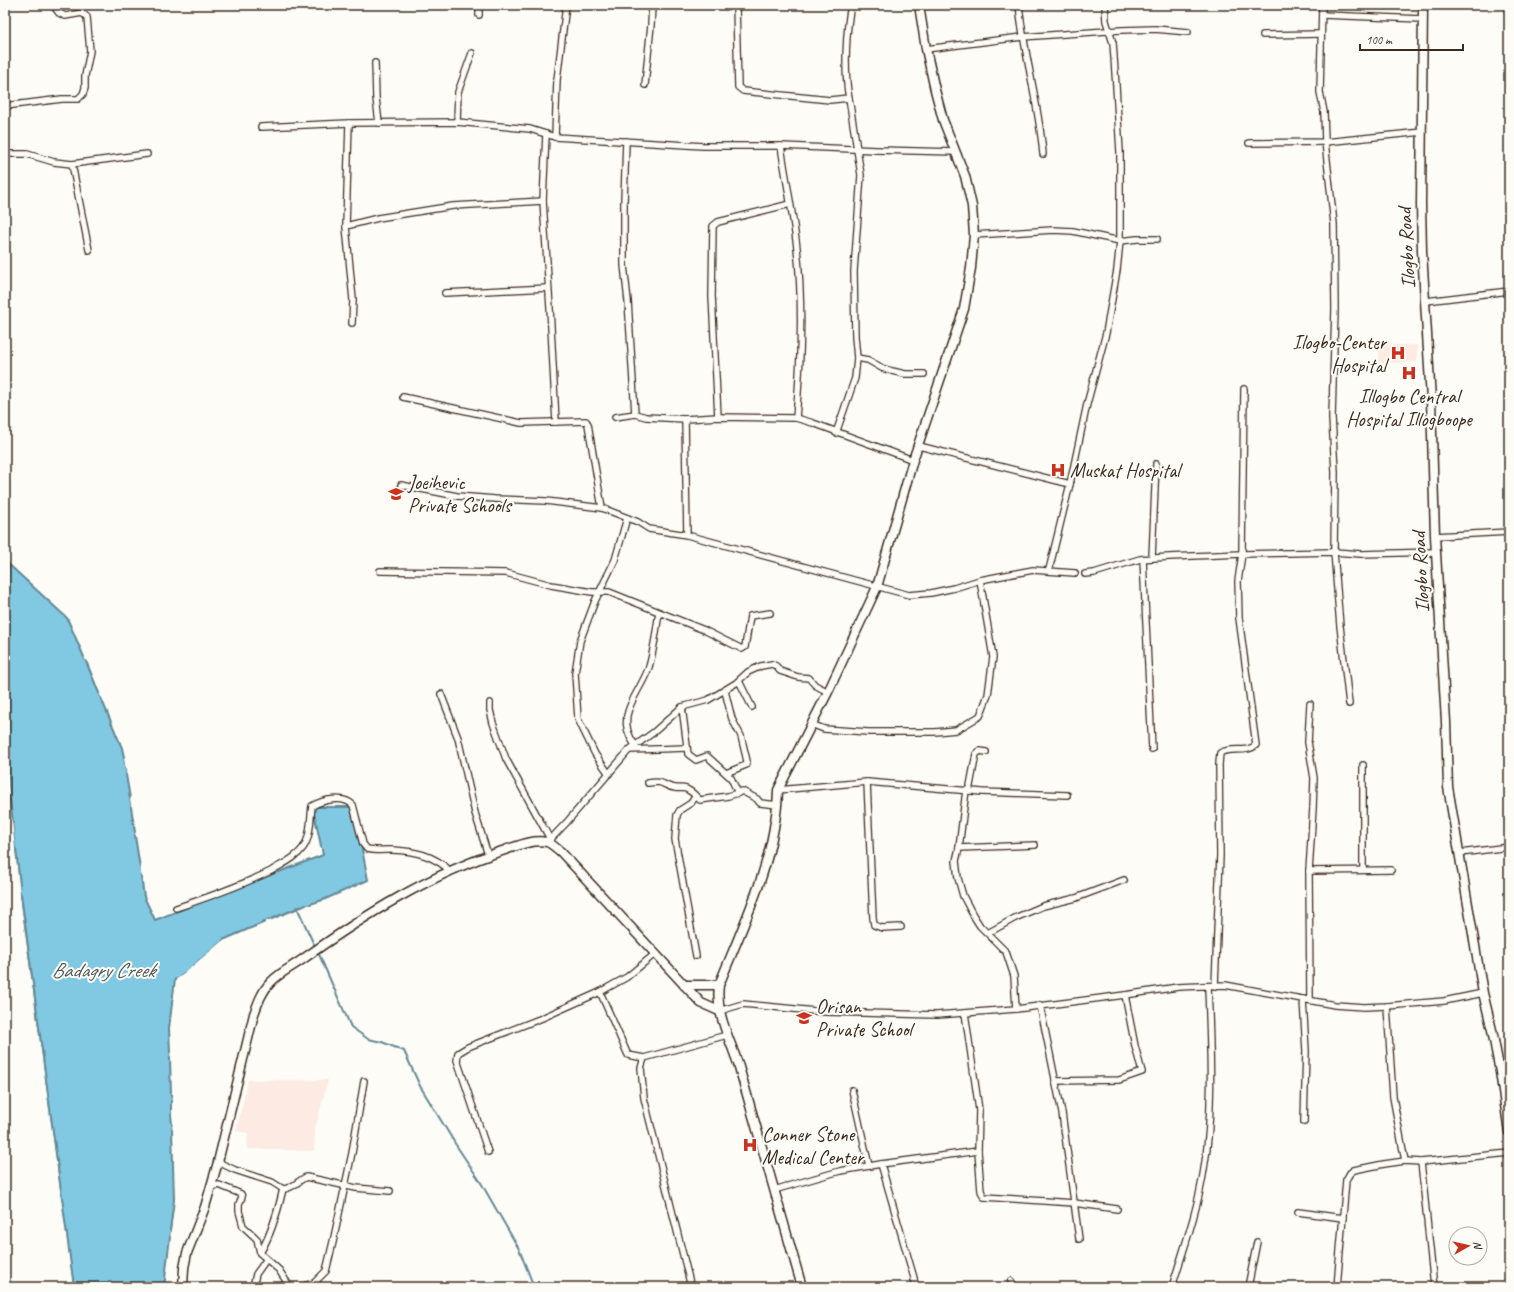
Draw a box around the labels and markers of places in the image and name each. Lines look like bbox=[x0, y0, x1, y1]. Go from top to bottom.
place label: Ilogbo-Center Hospital bbox=[1293, 330, 1390, 378]
hospital icon: Ilogbo-Center Hospital bbox=[1389, 344, 1407, 362]
hospital icon: Illogbo Central Hospital Illogboope bbox=[1400, 364, 1418, 382]
place label: Illogbo Central Hospital Illogboope bbox=[1346, 384, 1473, 432]
place label: Muskat Hospital bbox=[1070, 458, 1183, 483]
hospital icon: Muskat Hospital bbox=[1049, 461, 1067, 479]
place label: Joeihevic Private Schools bbox=[407, 470, 513, 518]
school or university icon: Joeihevic Private Schools bbox=[387, 485, 405, 503]
place label: Orisan Private School bbox=[816, 994, 916, 1042]
school or university icon: Orisan Private School bbox=[795, 1009, 813, 1027]
place label: Conner Stone Medical Center bbox=[762, 1122, 865, 1170]
hospital icon: Conner Stone Medical Center bbox=[741, 1136, 759, 1154]

